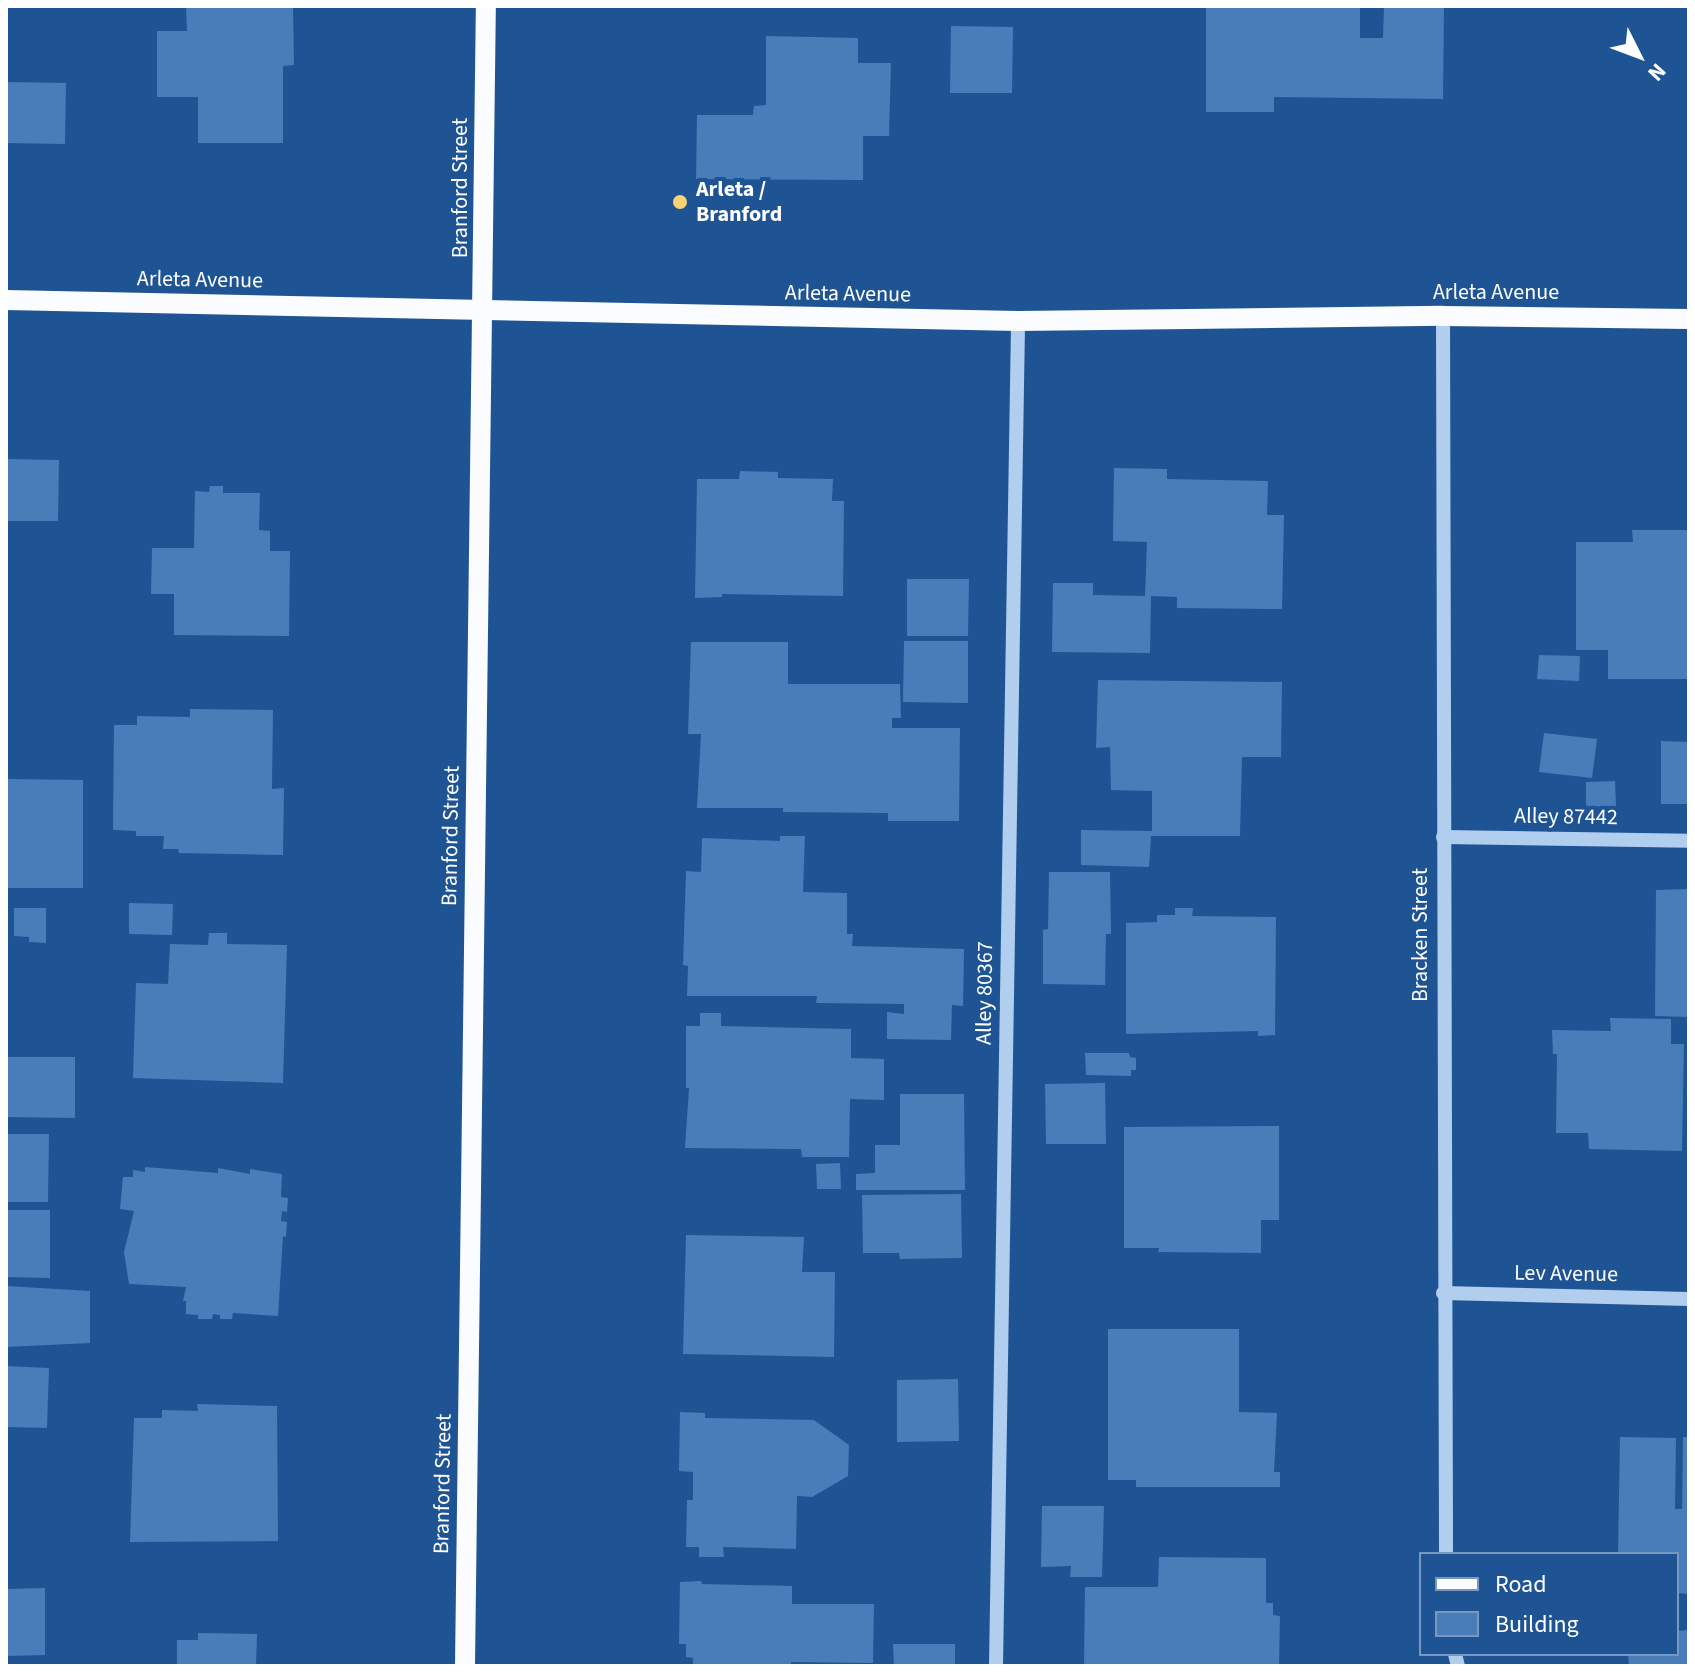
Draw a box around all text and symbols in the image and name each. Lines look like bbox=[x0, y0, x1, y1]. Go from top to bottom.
north arrow bbox=[1599, 16, 1679, 96]
text: N bbox=[1640, 56, 1674, 88]
street label: Branford Street bbox=[448, 118, 474, 258]
place label: Arleta / Branford bbox=[696, 176, 782, 228]
marker: Arleta / Branford bbox=[671, 193, 689, 211]
street label: Arleta Avenue bbox=[137, 266, 263, 294]
street label: Arleta Avenue bbox=[785, 280, 911, 308]
street label: Arleta Avenue bbox=[1433, 280, 1559, 306]
street label: Branford Street bbox=[437, 766, 465, 906]
street label: Alley 87442 bbox=[1514, 803, 1618, 831]
street label: Bracken Street bbox=[1408, 868, 1434, 1002]
street label: Alley 80367 bbox=[971, 941, 999, 1045]
street label: Lev Avenue bbox=[1514, 1260, 1618, 1288]
street label: Branford Street bbox=[429, 1414, 457, 1554]
legend bbox=[1419, 1552, 1679, 1656]
text: Road bbox=[1495, 1567, 1547, 1602]
text: Building bbox=[1495, 1607, 1579, 1642]

